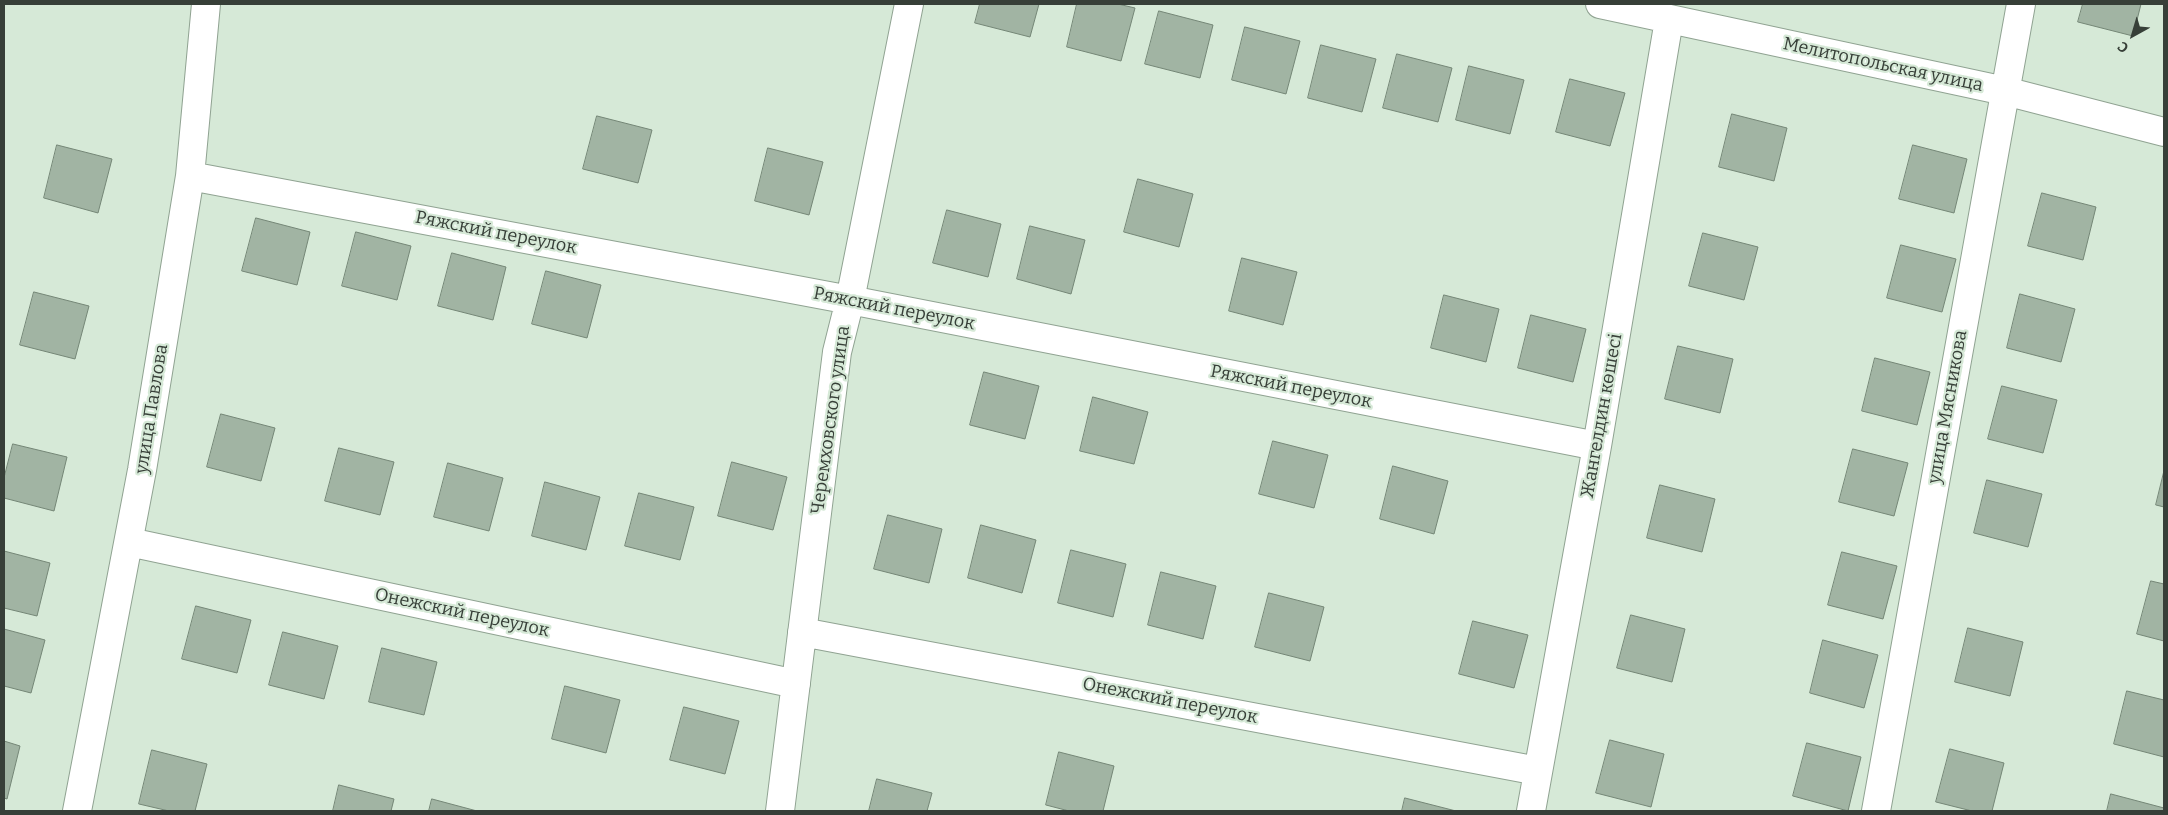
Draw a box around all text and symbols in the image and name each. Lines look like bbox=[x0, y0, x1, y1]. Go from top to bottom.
north arrow bbox=[2108, 10, 2158, 60]
street label: Мелитопольская улица bbox=[1781, 33, 1985, 97]
text: С bbox=[2114, 38, 2132, 56]
street label: Ряжский переулок bbox=[413, 207, 579, 259]
street label: Ряжский переулок bbox=[811, 283, 977, 335]
street label: Черемховского улица bbox=[807, 324, 855, 516]
street label: улица Мясникова bbox=[1924, 328, 1972, 486]
street label: Жангелдин көшесі bbox=[1577, 332, 1627, 500]
street label: улица Павлова bbox=[131, 342, 173, 476]
street label: Ряжский переулок bbox=[1208, 361, 1374, 413]
street label: Онежский переулок bbox=[373, 584, 551, 642]
street label: Онежский переулок bbox=[1081, 673, 1259, 729]

